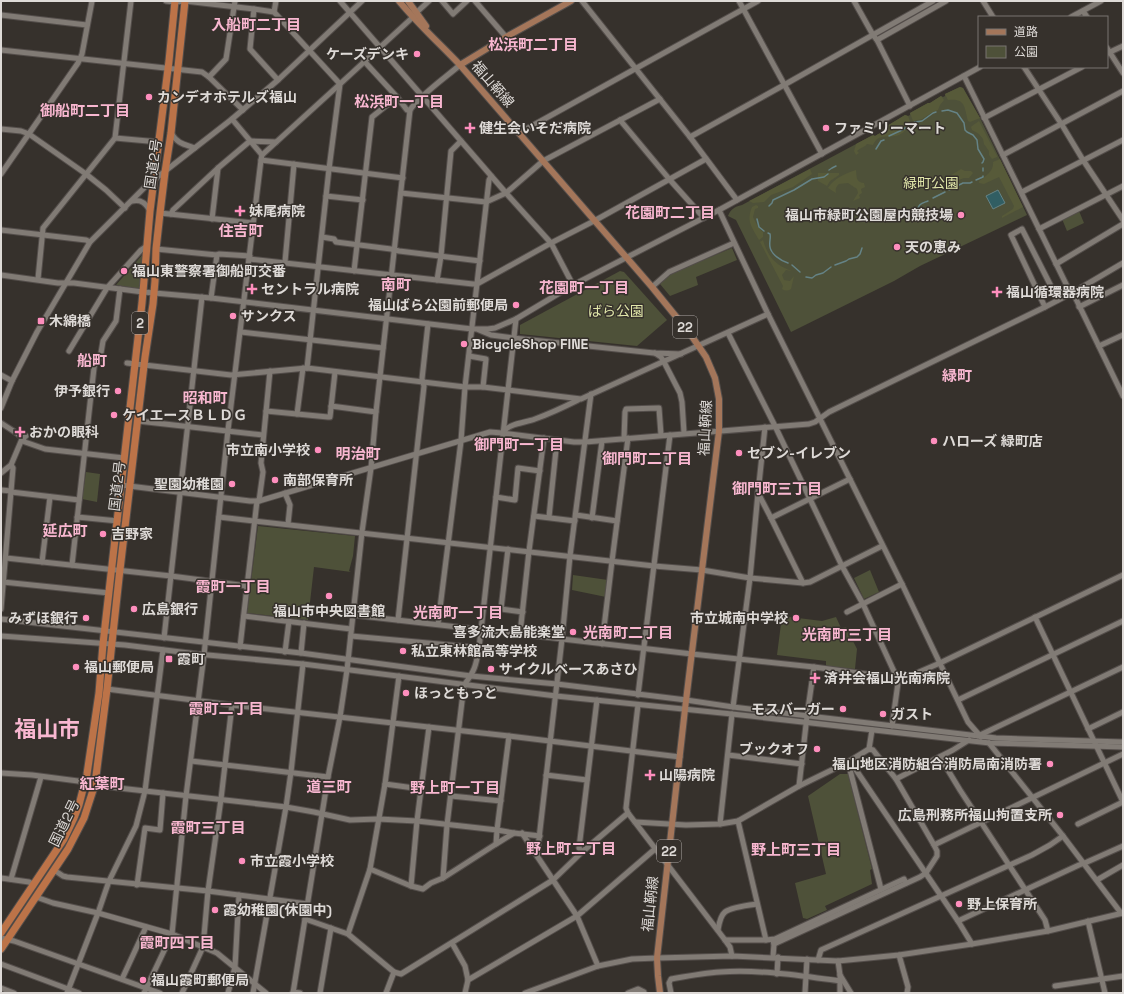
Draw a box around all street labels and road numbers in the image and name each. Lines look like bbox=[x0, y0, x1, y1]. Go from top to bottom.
street label: 福山鞆線 bbox=[468, 57, 518, 111]
street label: 国道2号 bbox=[141, 138, 165, 190]
road number: 2 bbox=[132, 312, 148, 334]
road number: 22 bbox=[673, 316, 697, 338]
street label: 福山鞆線 bbox=[695, 400, 715, 456]
street label: 国道2号 bbox=[105, 460, 129, 512]
street label: 国道2号 bbox=[45, 796, 83, 850]
road number: 22 bbox=[657, 840, 681, 862]
street label: 福山鞆線 bbox=[638, 875, 662, 933]

